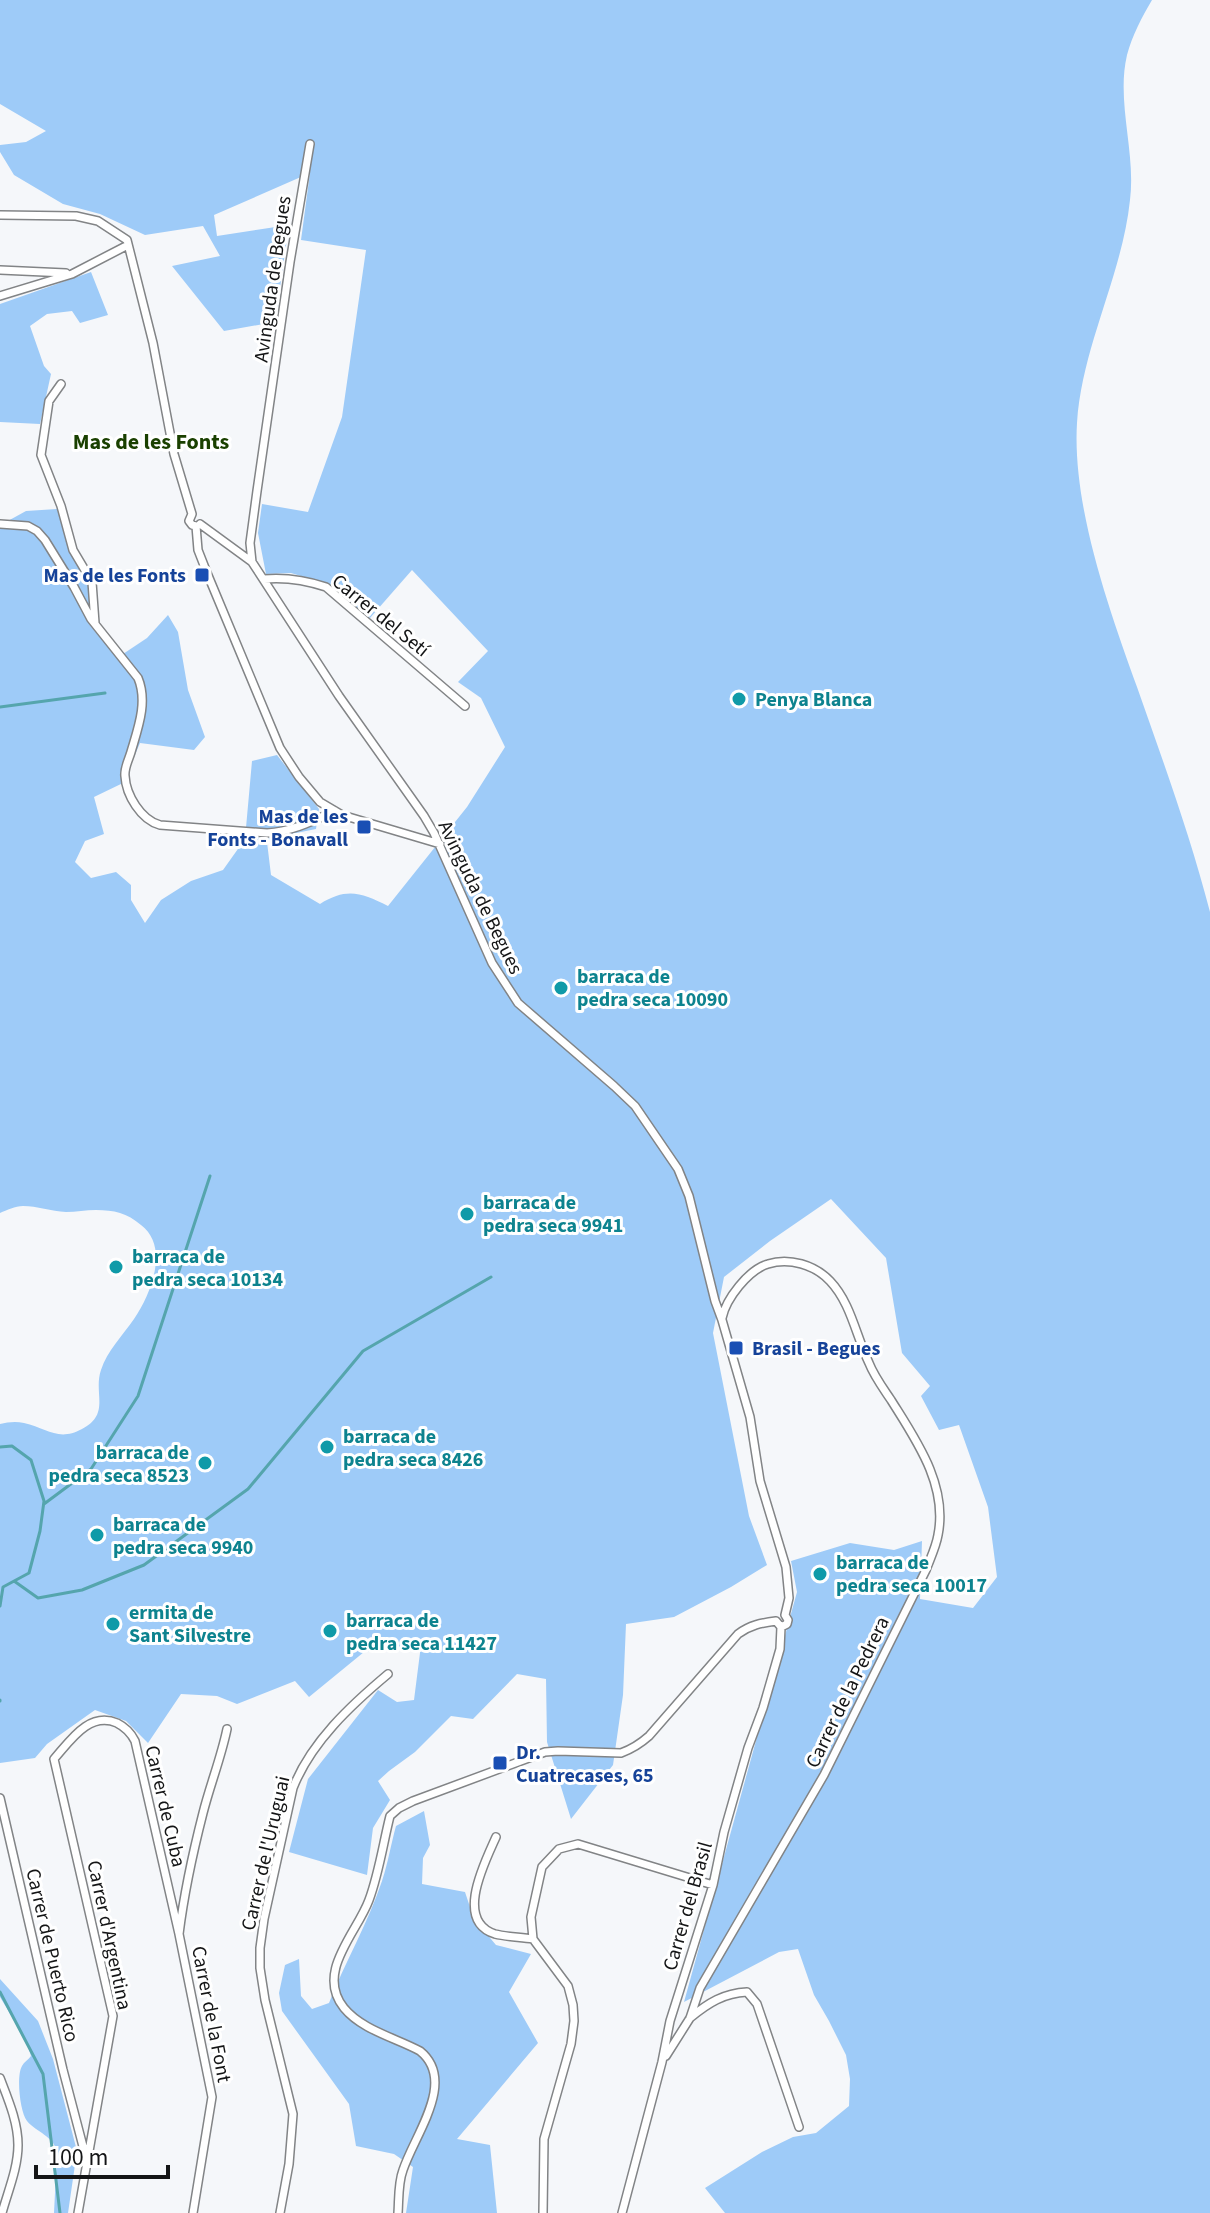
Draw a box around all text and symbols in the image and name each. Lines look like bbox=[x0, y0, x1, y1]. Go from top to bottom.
street label: Avinguda de Begues bbox=[247, 194, 299, 364]
district label: Mas de les Fonts bbox=[73, 426, 230, 458]
place label: Mas de les Fonts bbox=[44, 562, 186, 590]
marker: Mas de les Fonts bbox=[193, 566, 211, 584]
street label: Carrer del Setí bbox=[326, 568, 436, 665]
place label: Penya Blanca bbox=[755, 686, 872, 714]
marker: Penya Blanca bbox=[730, 690, 748, 708]
place label: Mas de les Fonts - Bonavall bbox=[207, 803, 348, 854]
street label: Avinguda de Begues bbox=[431, 816, 529, 979]
marker: Mas de les Fonts - Bonavall bbox=[355, 818, 373, 836]
place label: barraca de pedra seca 10090 bbox=[577, 963, 728, 1014]
marker: barraca de pedra seca 10090 bbox=[552, 979, 570, 997]
place label: barraca de pedra seca 9941 bbox=[483, 1189, 623, 1240]
marker: barraca de pedra seca 9941 bbox=[458, 1205, 476, 1223]
place label: barraca de pedra seca 10134 bbox=[132, 1243, 283, 1294]
marker: barraca de pedra seca 10134 bbox=[107, 1258, 125, 1276]
place label: Brasil - Begues bbox=[752, 1335, 880, 1363]
marker: Brasil - Begues bbox=[727, 1339, 745, 1357]
place label: barraca de pedra seca 8426 bbox=[343, 1423, 483, 1474]
marker: barraca de pedra seca 8426 bbox=[318, 1438, 336, 1456]
place label: barraca de pedra seca 8523 bbox=[49, 1439, 189, 1490]
marker: barraca de pedra seca 8523 bbox=[196, 1454, 214, 1472]
place label: barraca de pedra seca 9940 bbox=[113, 1511, 253, 1562]
marker: barraca de pedra seca 9940 bbox=[88, 1526, 106, 1544]
place label: barraca de pedra seca 10017 bbox=[836, 1549, 987, 1600]
marker: barraca de pedra seca 10017 bbox=[811, 1565, 829, 1583]
place label: ermita de Sant Silvestre bbox=[129, 1599, 251, 1650]
place label: barraca de pedra seca 11427 bbox=[346, 1607, 497, 1658]
street label: Carrer de la Pedrera bbox=[799, 1612, 897, 1773]
marker: ermita de Sant Silvestre bbox=[104, 1615, 122, 1633]
marker: barraca de pedra seca 11427 bbox=[321, 1622, 339, 1640]
place label: Dr. Cuatrecases, 65 bbox=[516, 1739, 654, 1790]
street label: Carrer de Cuba bbox=[137, 1743, 193, 1870]
marker: Dr. Cuatrecases, 65 bbox=[491, 1754, 509, 1772]
street label: Carrer de l'Uruguai bbox=[235, 1773, 297, 1933]
street label: Carrer del Brasil bbox=[656, 1839, 720, 1974]
street label: Carrer d'Argentina bbox=[80, 1858, 139, 2012]
street label: Carrer de Puerto Rico bbox=[18, 1866, 86, 2045]
street label: Carrer de la Font bbox=[184, 1944, 238, 2085]
scale bar bbox=[36, 2129, 168, 2179]
text: 100 m bbox=[48, 2140, 108, 2175]

